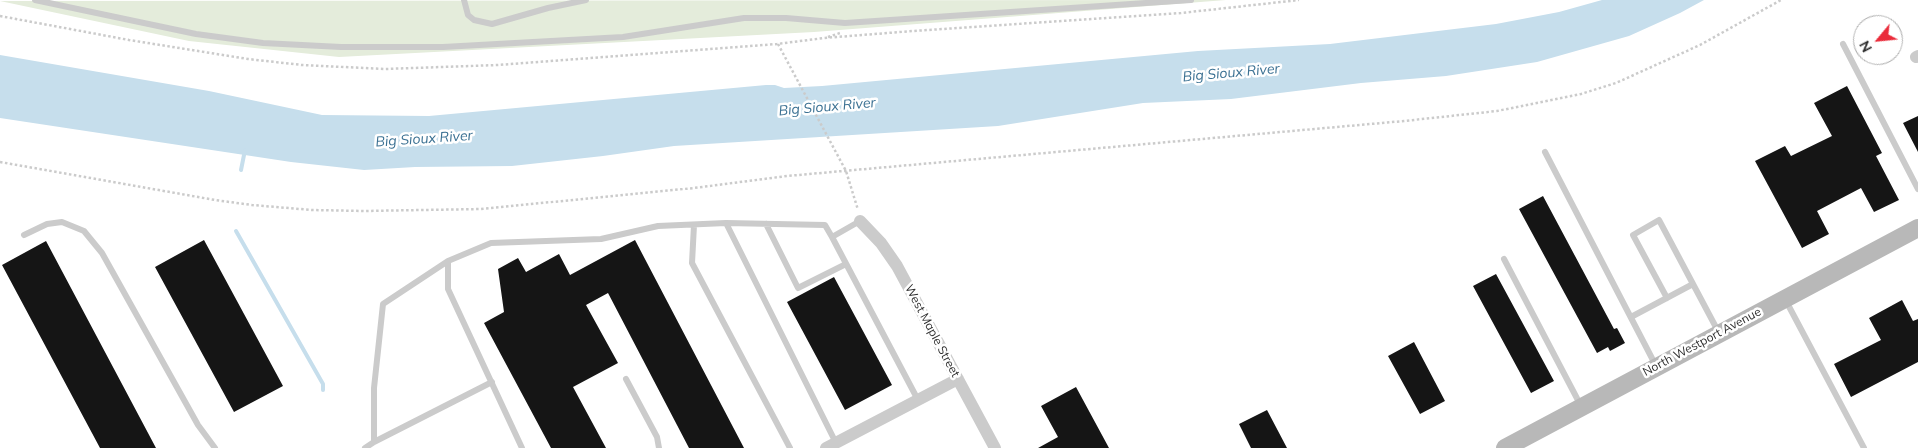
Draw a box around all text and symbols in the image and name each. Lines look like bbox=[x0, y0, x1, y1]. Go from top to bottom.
north arrow bbox=[1853, 15, 1903, 65]
text: N bbox=[1855, 38, 1876, 55]
water label: Big Sioux River bbox=[1182, 60, 1280, 86]
water label: Big Sioux River bbox=[778, 94, 876, 120]
water label: Big Sioux River bbox=[375, 127, 473, 151]
street label: West Maple Street bbox=[902, 282, 962, 380]
street label: North Westport Avenue bbox=[1640, 305, 1764, 379]

